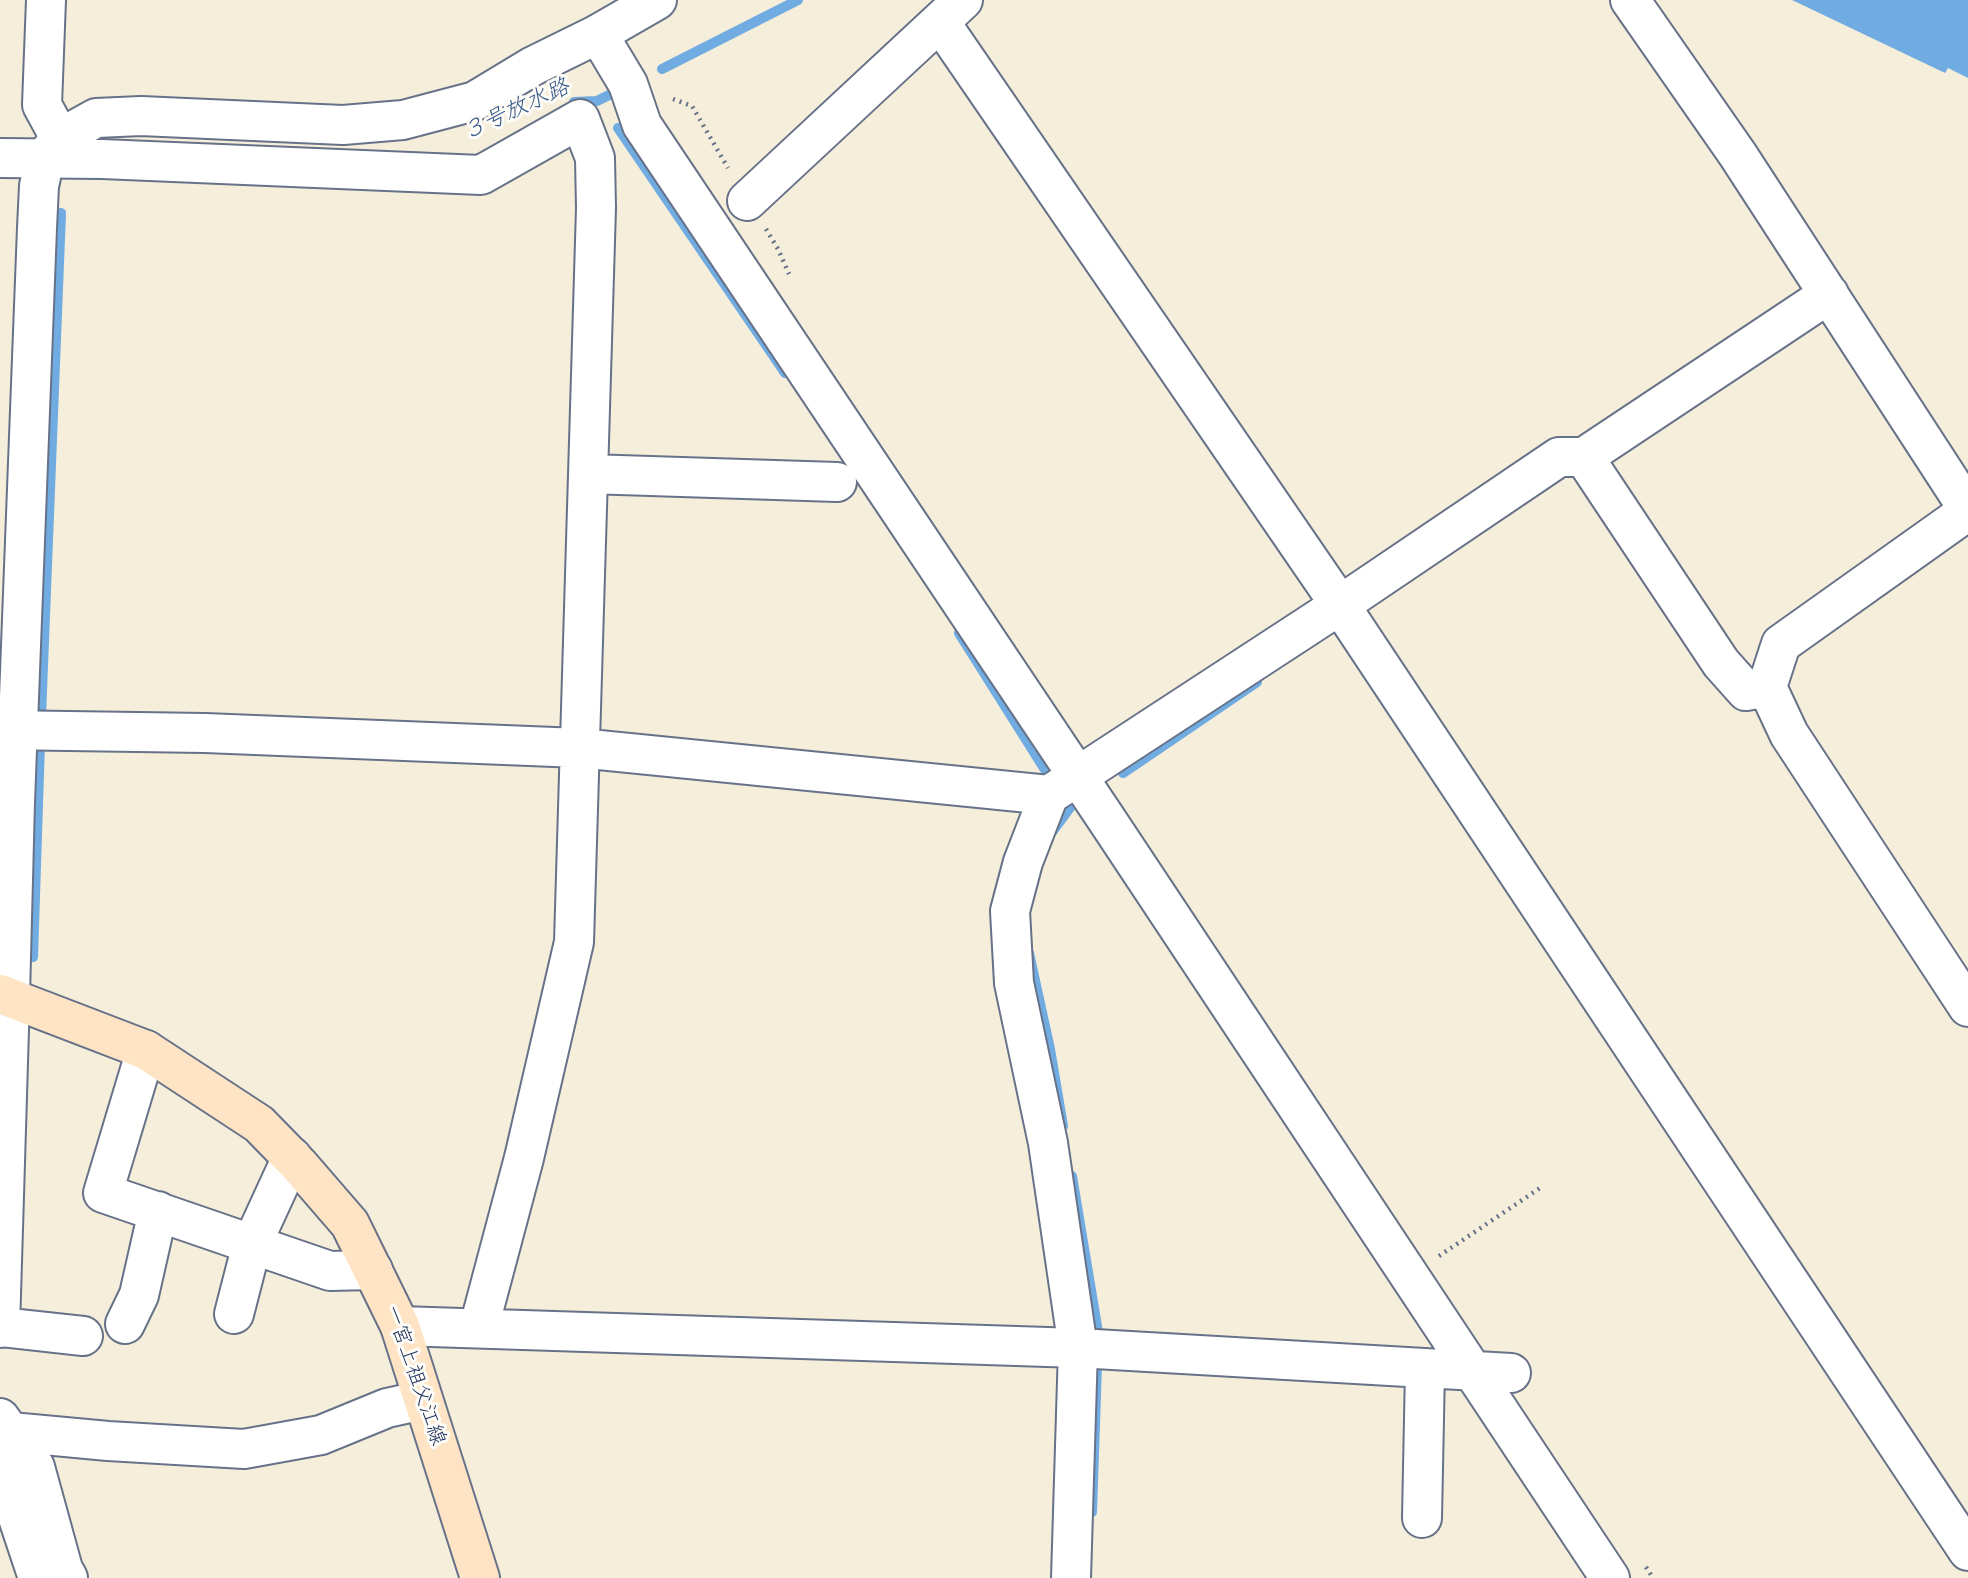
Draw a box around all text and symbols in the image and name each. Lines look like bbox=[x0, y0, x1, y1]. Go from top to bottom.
water label: ３号放水路 bbox=[459, 75, 575, 149]
street label: 一宮上祖父江線 bbox=[377, 1302, 449, 1450]

